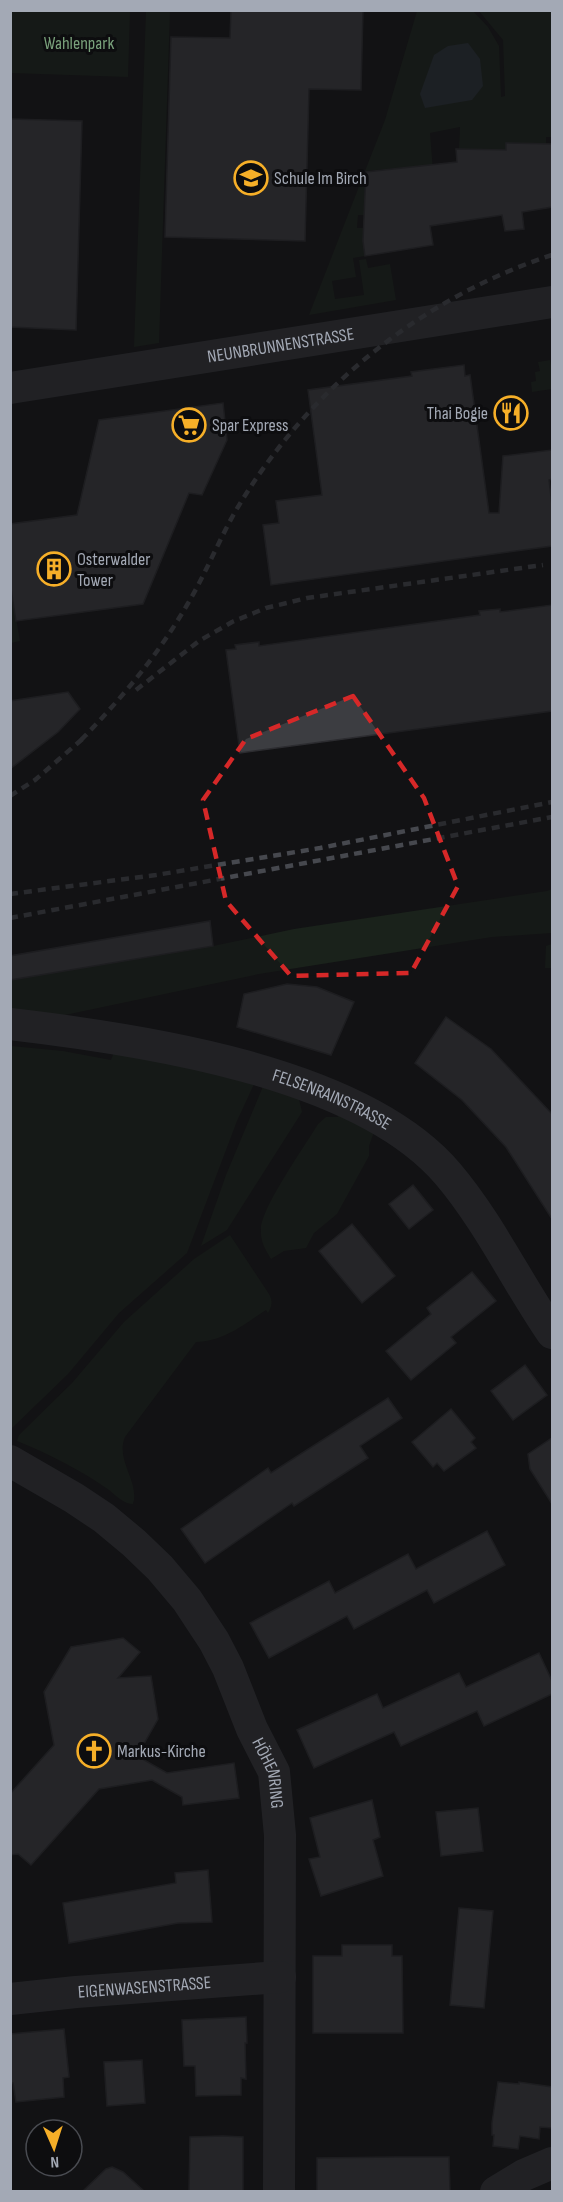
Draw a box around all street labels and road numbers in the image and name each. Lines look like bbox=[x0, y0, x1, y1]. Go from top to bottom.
street label: NEUNBRUNNENSTRASSE bbox=[206, 324, 356, 368]
street label: FELSENRAINSTRASSE bbox=[270, 1065, 395, 1135]
street label: HÖHENRING bbox=[247, 1734, 287, 1810]
street label: EIGENWASENSTRASSE bbox=[77, 1972, 212, 2003]

